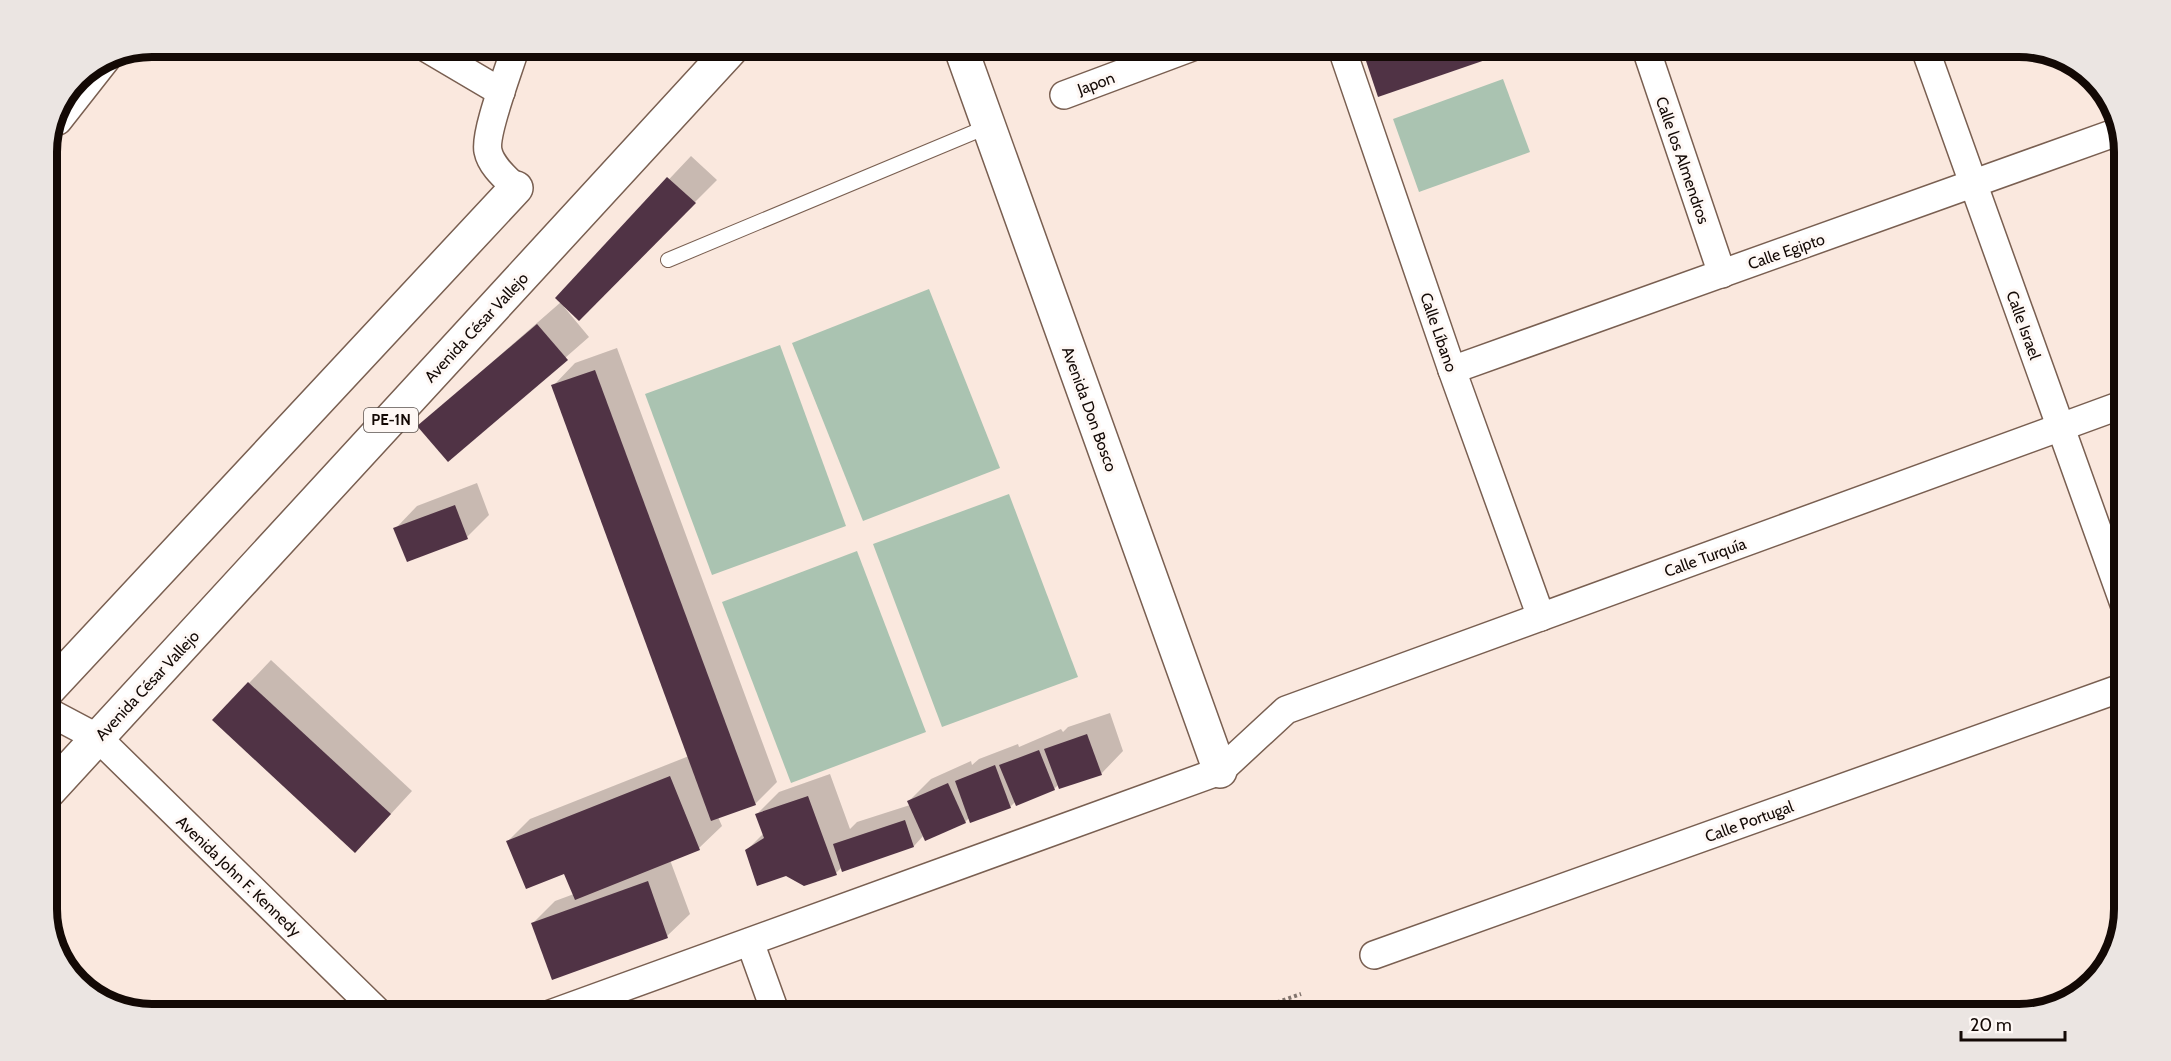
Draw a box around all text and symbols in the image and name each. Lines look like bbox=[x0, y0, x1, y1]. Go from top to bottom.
street label: Japon bbox=[1074, 68, 1117, 99]
street label: Calle los Almendros bbox=[1652, 94, 1713, 227]
street label: Calle Egipto bbox=[1745, 229, 1827, 273]
street label: Avenida César Vallejo bbox=[421, 268, 532, 386]
street label: Calle Israel bbox=[2002, 288, 2045, 362]
street label: Calle Líbano bbox=[1416, 290, 1461, 374]
street label: Avenida Don Bosco bbox=[1058, 344, 1121, 474]
road number: PE-1N bbox=[364, 408, 418, 432]
street label: Calle Turquía bbox=[1662, 534, 1749, 581]
street label: Avenida César Vallejo bbox=[92, 626, 203, 744]
street label: Calle Portugal bbox=[1702, 797, 1796, 846]
street label: Avenida John F. Kennedy bbox=[173, 812, 305, 941]
scale bar bbox=[1961, 1004, 2064, 1042]
text: 20 m bbox=[1970, 1014, 2012, 1036]

